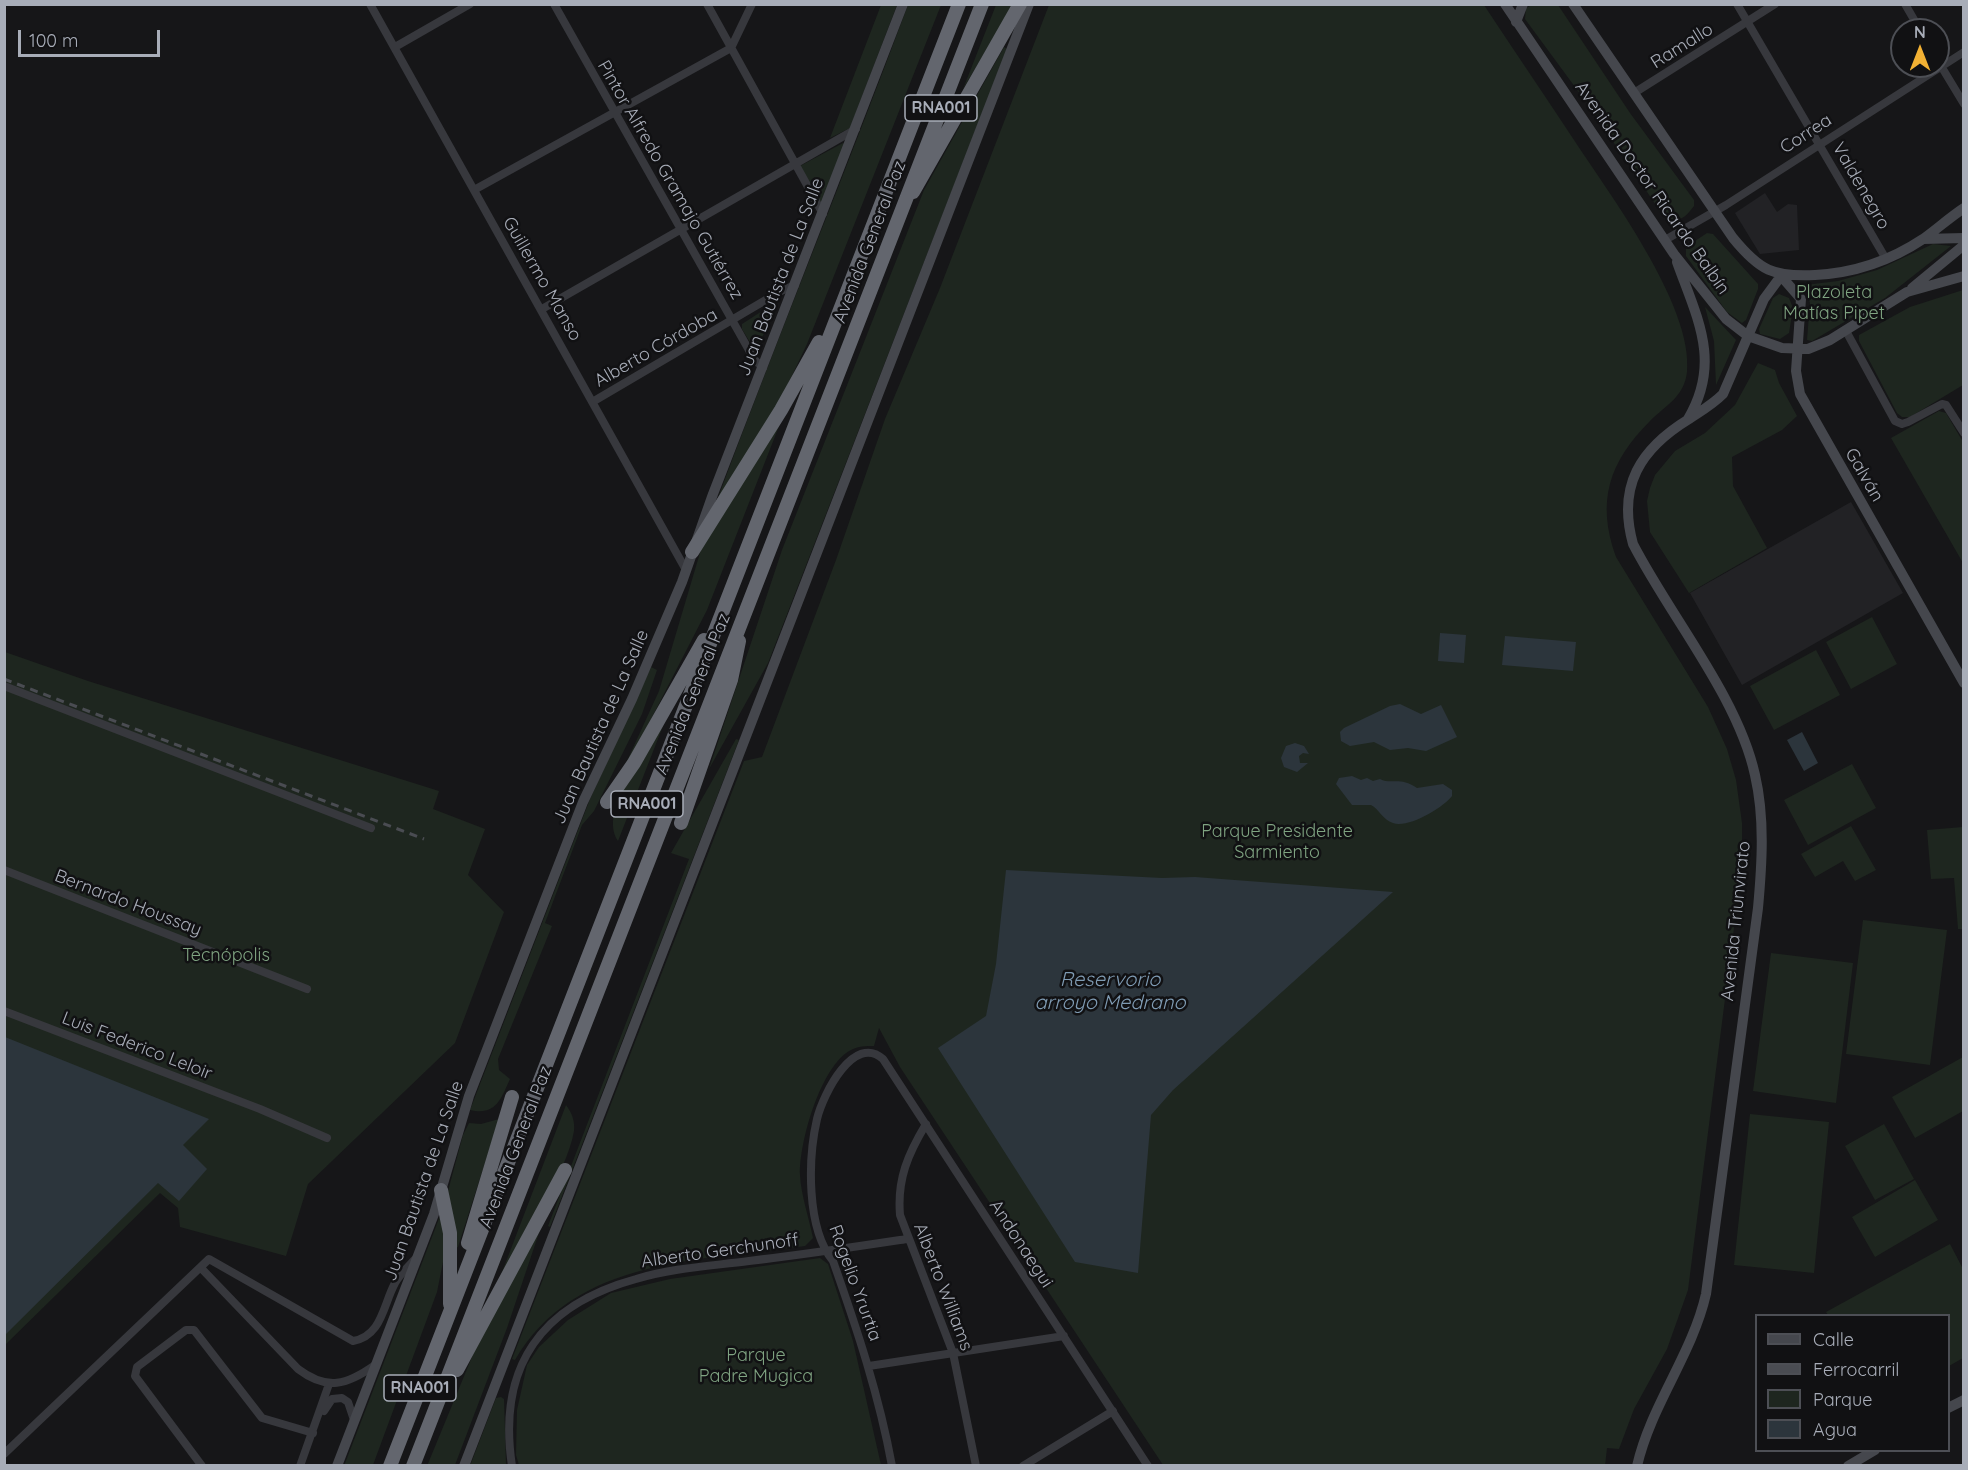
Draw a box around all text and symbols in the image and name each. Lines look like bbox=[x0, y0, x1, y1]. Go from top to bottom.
scale bar bbox=[21, 18, 164, 56]
street label: Ramallo bbox=[1647, 18, 1717, 74]
north arrow bbox=[1890, 18, 1950, 78]
text: N bbox=[1914, 22, 1926, 42]
text: 100 m bbox=[29, 29, 78, 52]
street label: Pintor Alfredo Gramajo Gutiérrez bbox=[592, 57, 748, 303]
street label: Avenida Doctor Ricardo Balbín bbox=[1570, 77, 1734, 299]
road number: RNA001 bbox=[905, 95, 977, 121]
street label: Correa bbox=[1776, 109, 1836, 159]
street label: Valdenegro bbox=[1827, 139, 1895, 233]
street label: Avenida General Paz bbox=[829, 158, 911, 326]
street label: Juan Bautista de La Salle bbox=[733, 175, 829, 379]
street label: Guillermo Manso bbox=[498, 213, 586, 345]
park label: Plazoleta Matías Pipet bbox=[1783, 282, 1885, 324]
street label: Alberto Córdoba bbox=[591, 304, 721, 392]
street label: Galván bbox=[1840, 444, 1888, 506]
street label: Avenida General Paz bbox=[651, 610, 735, 778]
street label: Juan Bautista de La Salle bbox=[548, 626, 654, 828]
road number: RNA001 bbox=[611, 791, 683, 817]
park label: Parque Presidente Sarmiento bbox=[1201, 821, 1353, 864]
street label: Avenida Triunvirato bbox=[1717, 840, 1755, 1002]
street label: Bernardo Houssay bbox=[52, 865, 204, 941]
park label: Tecnópolis bbox=[182, 945, 270, 967]
water label: Reservorio arroyo Medrano bbox=[1034, 968, 1186, 1015]
street label: Luis Federico Leloir bbox=[59, 1007, 215, 1085]
street label: Avenida General Paz bbox=[475, 1063, 557, 1231]
street label: Juan Bautista de La Salle bbox=[380, 1078, 468, 1284]
street label: Andonaegui bbox=[985, 1196, 1057, 1292]
street label: Alberto Williams bbox=[909, 1220, 977, 1354]
street label: Rogelio Yrurtia bbox=[824, 1222, 886, 1344]
street label: Alberto Gerchunoff bbox=[640, 1229, 800, 1273]
legend bbox=[1755, 1314, 1950, 1452]
text: Calle bbox=[1813, 1328, 1854, 1351]
park label: Parque Padre Mugica bbox=[699, 1345, 813, 1388]
text: Ferrocarril bbox=[1813, 1358, 1900, 1381]
road number: RNA001 bbox=[384, 1375, 456, 1401]
text: Parque bbox=[1813, 1388, 1872, 1411]
text: Agua bbox=[1813, 1418, 1857, 1441]

